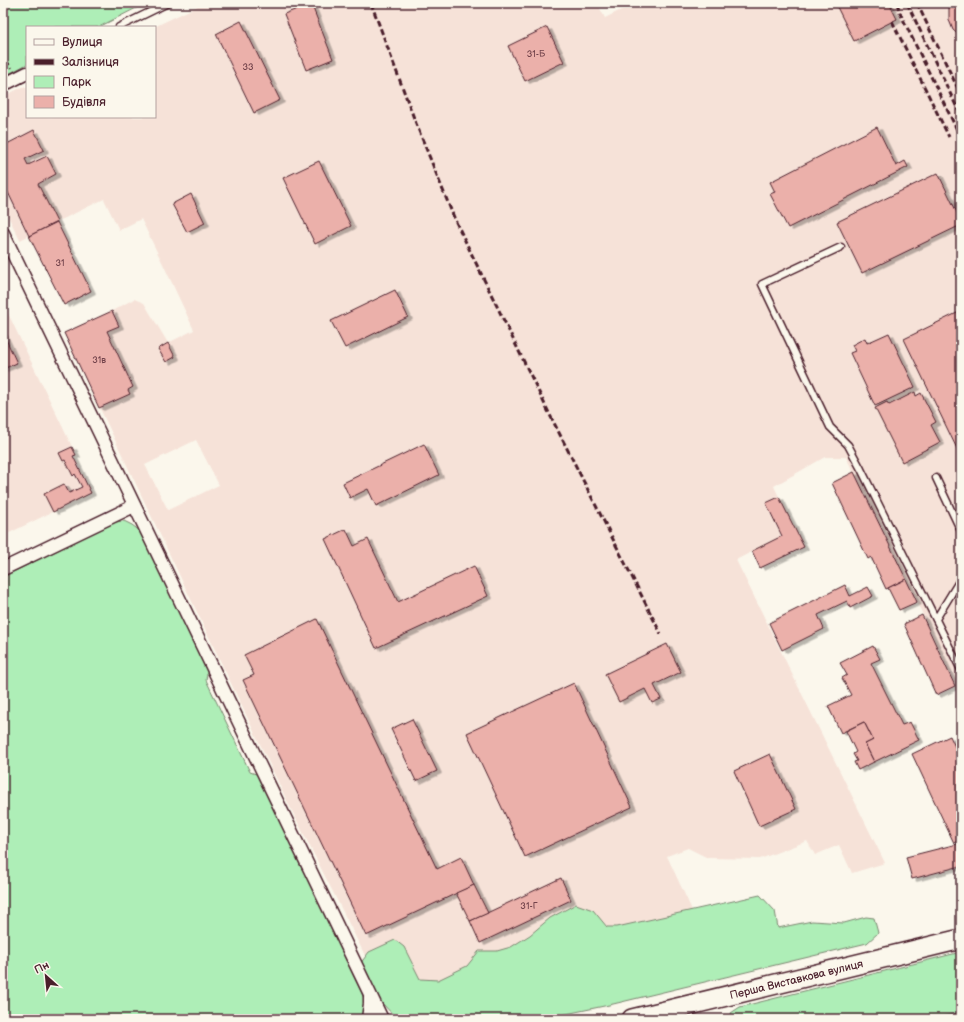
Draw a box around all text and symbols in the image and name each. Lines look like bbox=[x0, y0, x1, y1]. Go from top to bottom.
legend bbox=[26, 26, 156, 118]
text: Вулиця bbox=[62, 35, 103, 50]
house number: 31-Б bbox=[527, 49, 546, 60]
text: Залізниця bbox=[62, 55, 119, 70]
house number: 33 bbox=[242, 62, 254, 73]
text: Парк bbox=[62, 75, 92, 90]
text: Будівля bbox=[62, 95, 106, 110]
house number: 31 bbox=[55, 258, 65, 269]
house number: 31в bbox=[92, 355, 106, 366]
house number: 31-Г bbox=[520, 901, 538, 912]
north arrow bbox=[26, 956, 66, 996]
street label: Перша Виставкова вулиця bbox=[728, 957, 864, 1002]
text: Пн bbox=[32, 958, 51, 977]

